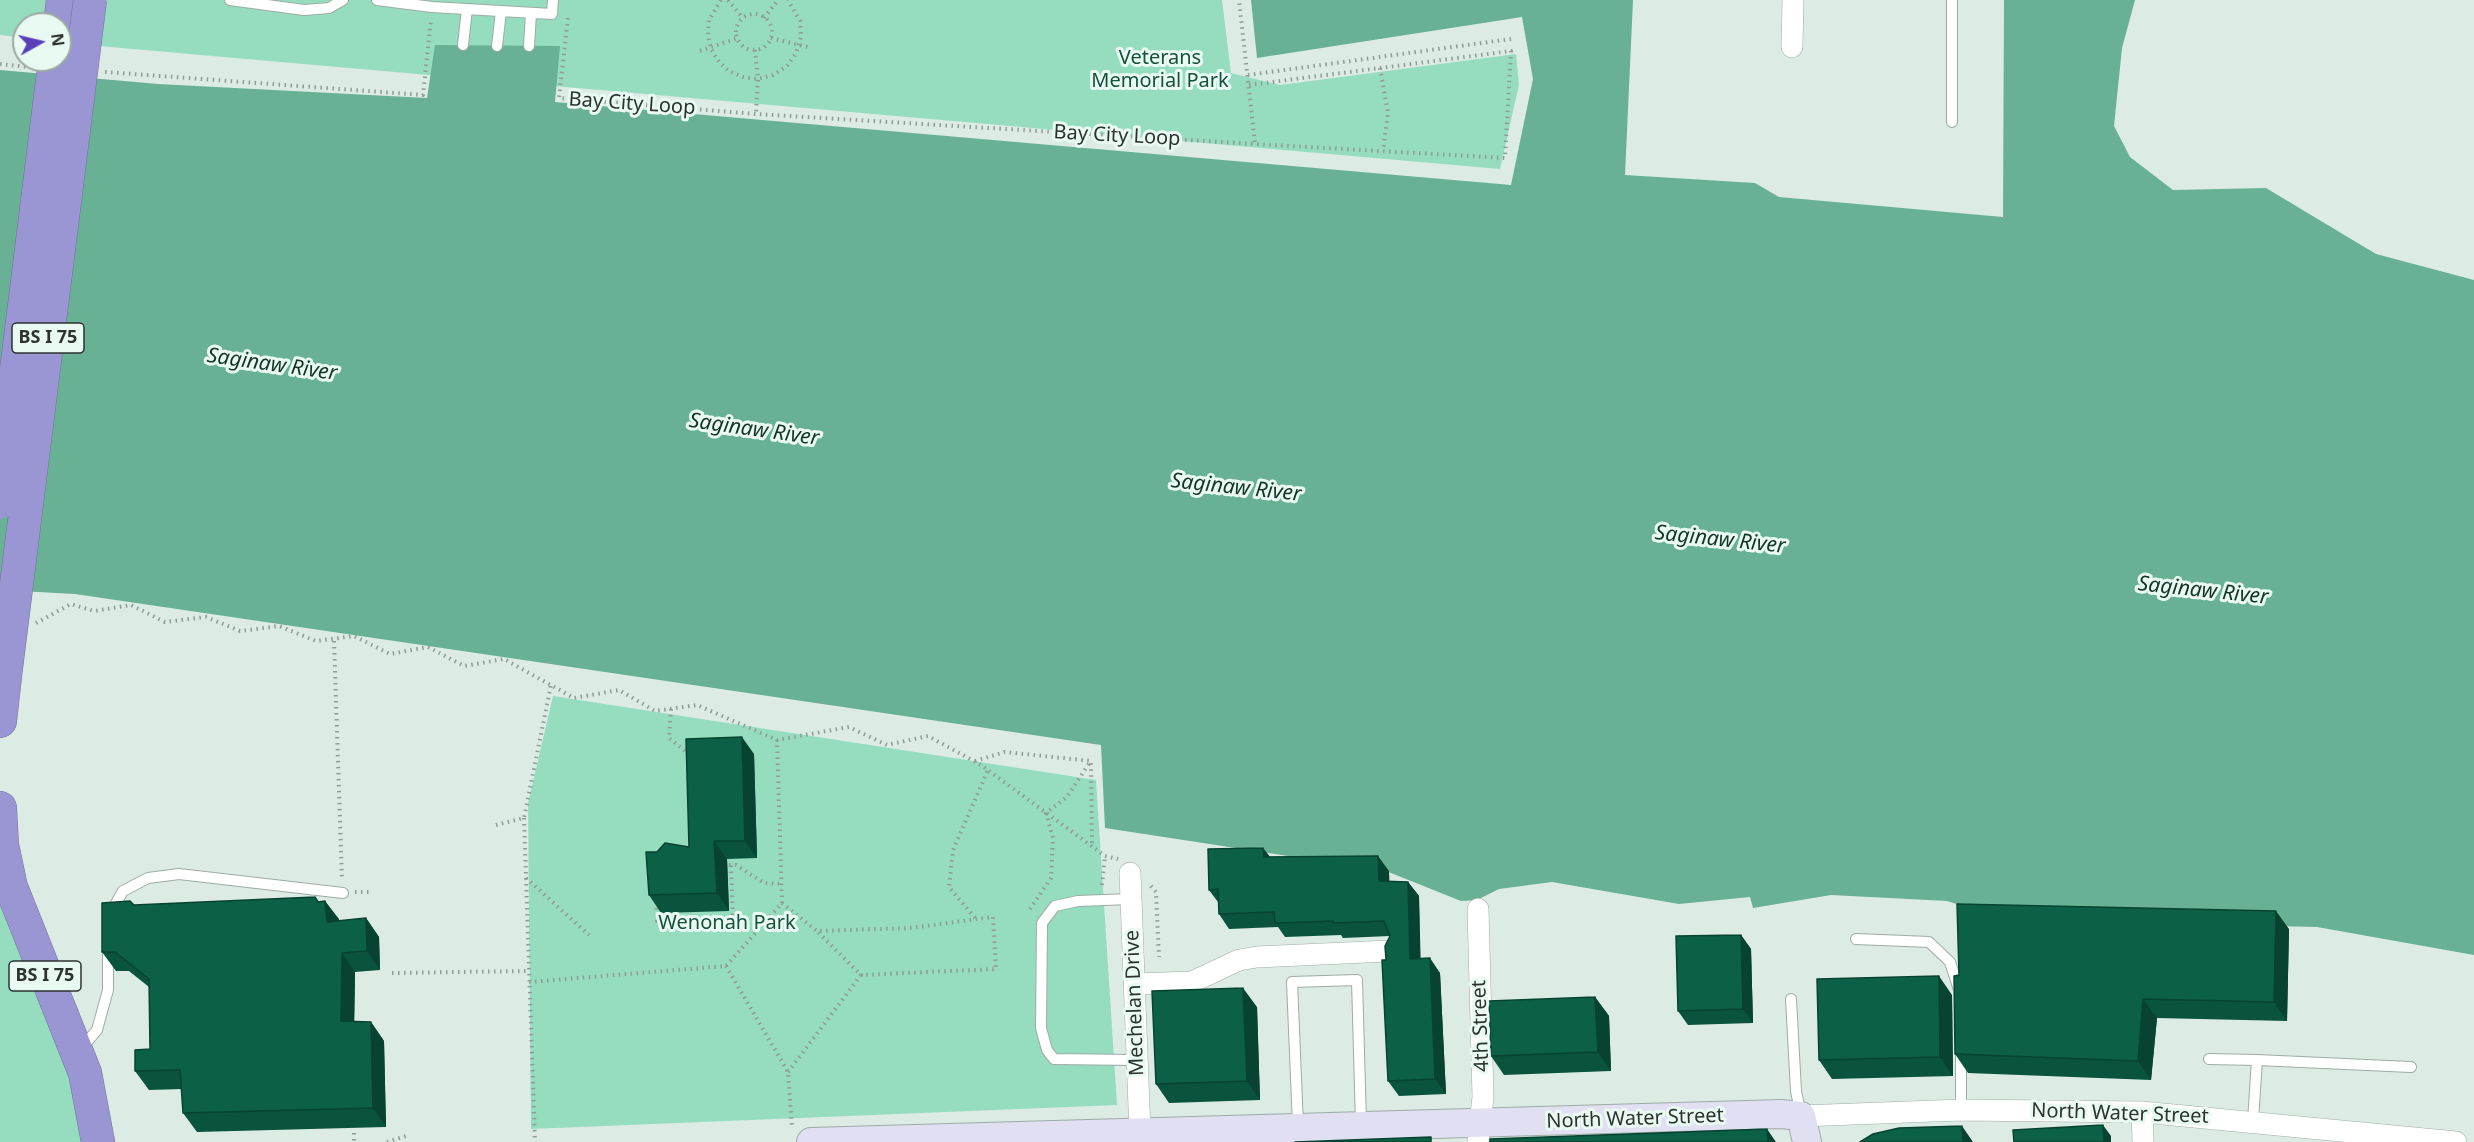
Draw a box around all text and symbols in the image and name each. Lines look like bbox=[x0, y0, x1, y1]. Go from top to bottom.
north arrow bbox=[12, 12, 72, 72]
text: N bbox=[46, 32, 70, 48]
park label: Veterans Memorial Park bbox=[1091, 46, 1229, 93]
street label: Bay City Loop bbox=[568, 88, 696, 120]
street label: Bay City Loop bbox=[1053, 121, 1181, 151]
road number: BS I 75 bbox=[12, 323, 84, 353]
water label: Saginaw River bbox=[205, 343, 339, 387]
water label: Saginaw River bbox=[687, 408, 821, 452]
water label: Saginaw River bbox=[1170, 469, 1302, 507]
water label: Saginaw River bbox=[1654, 521, 1786, 559]
water label: Saginaw River bbox=[2137, 572, 2269, 610]
park label: Wenonah Park bbox=[658, 911, 796, 935]
street label: Mechelan Drive bbox=[1120, 930, 1150, 1076]
road number: BS I 75 bbox=[9, 961, 81, 991]
street label: 4th Street bbox=[1467, 980, 1495, 1072]
street label: North Water Street bbox=[2031, 1099, 2209, 1129]
street label: North Water Street bbox=[1546, 1104, 1724, 1134]

